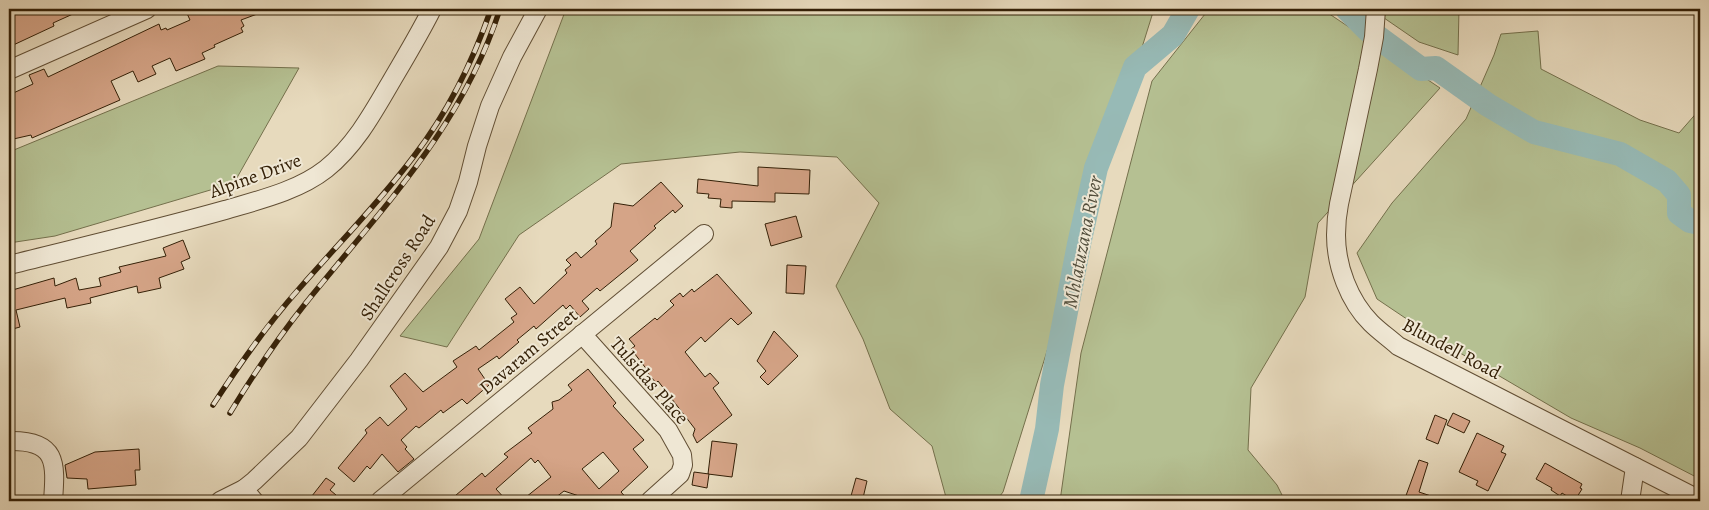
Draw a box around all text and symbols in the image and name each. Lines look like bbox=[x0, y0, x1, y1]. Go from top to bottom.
street label: Alpine Drive bbox=[205, 147, 305, 205]
water label: Mhlatuzana River bbox=[1056, 172, 1109, 311]
street label: Shallcross Road bbox=[354, 209, 442, 326]
street label: Davaram Street bbox=[474, 303, 583, 401]
street label: Blundell Road bbox=[1398, 312, 1506, 386]
street label: Tulsidas Place bbox=[604, 331, 695, 430]

